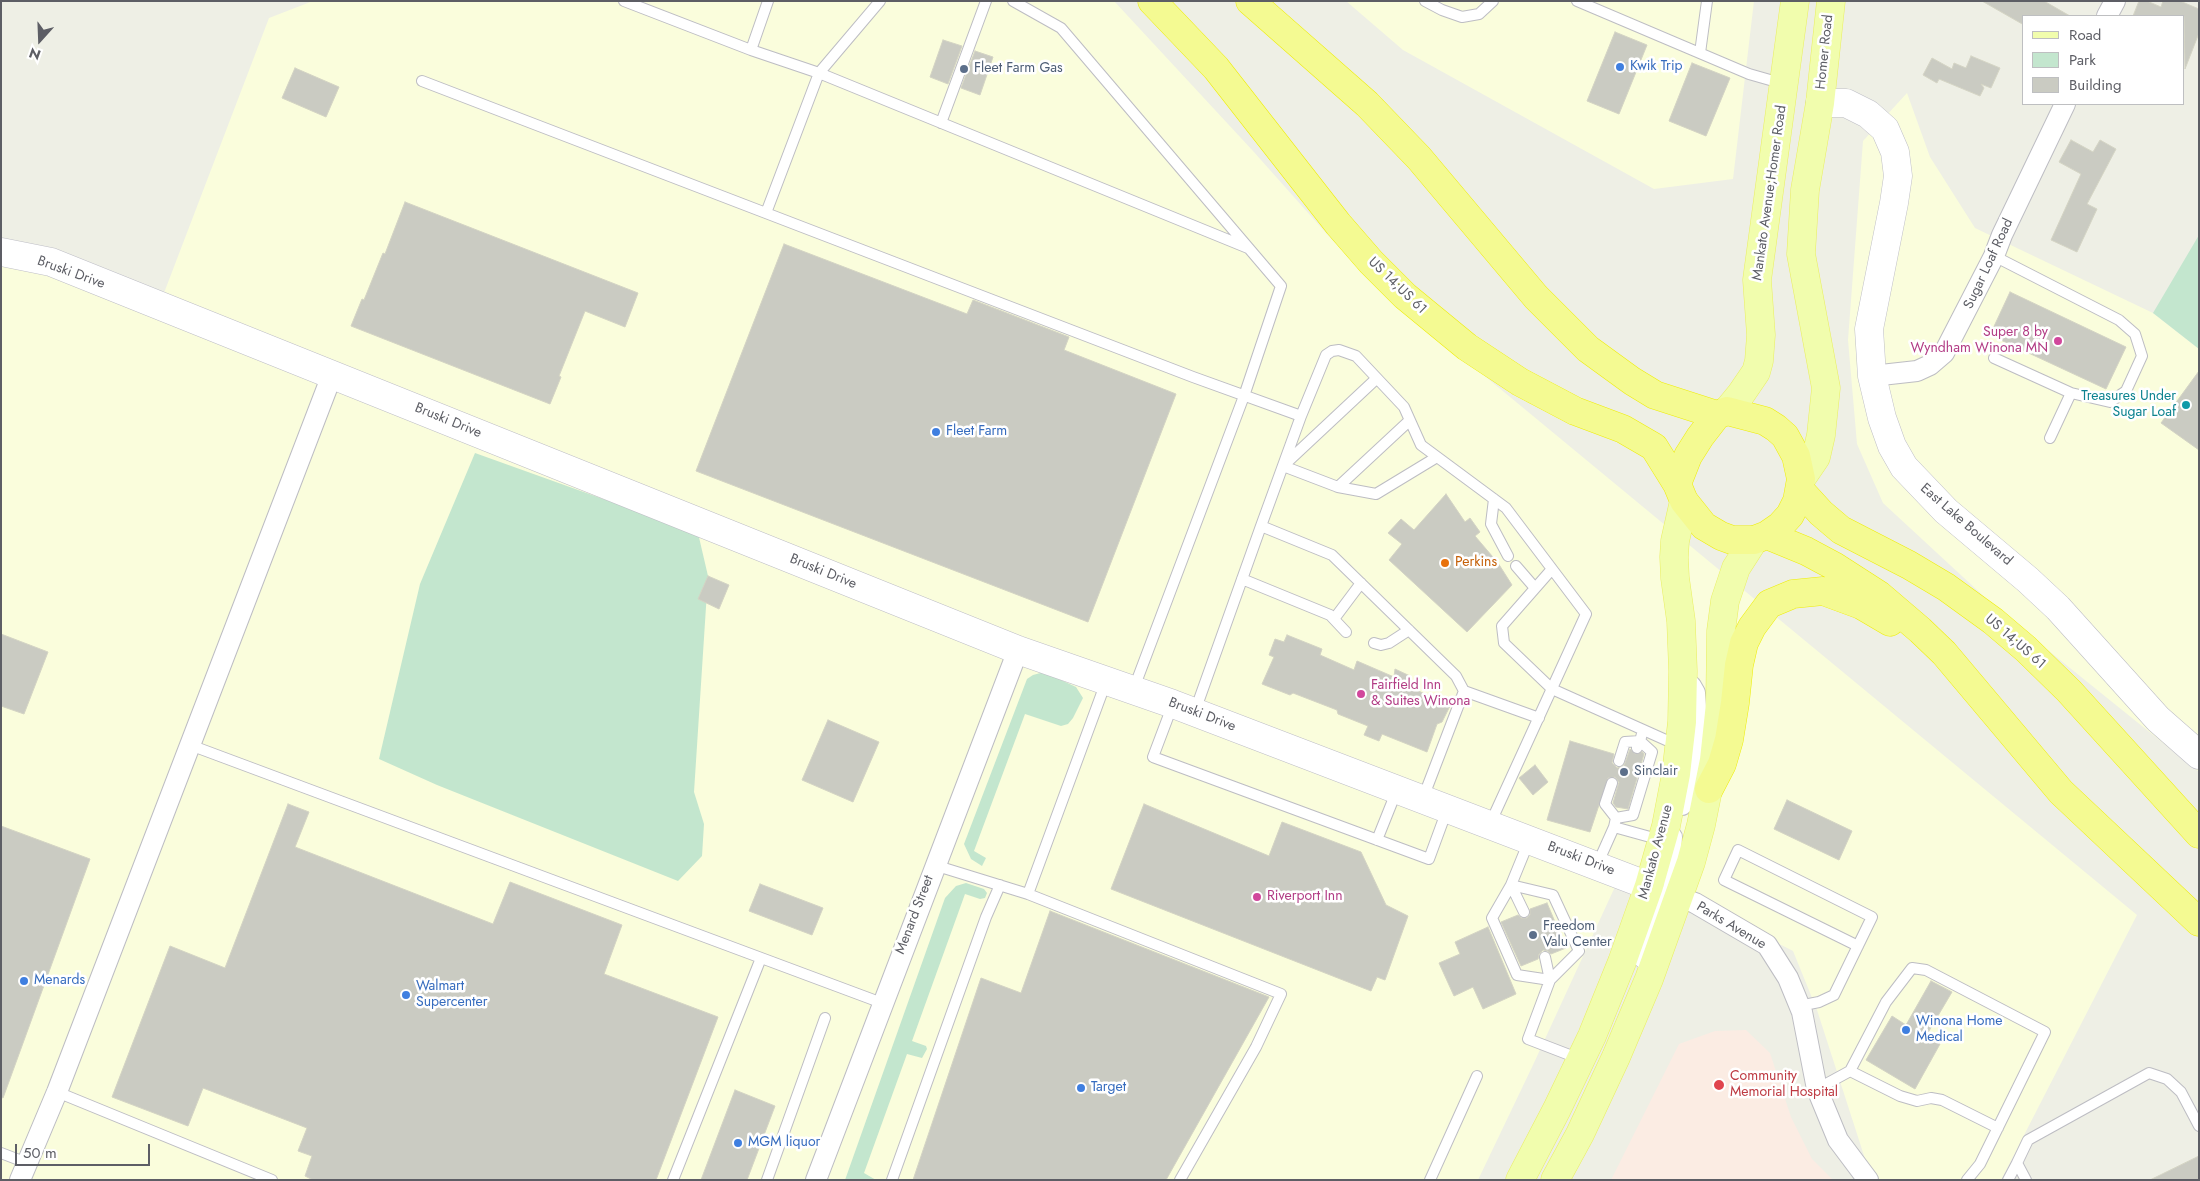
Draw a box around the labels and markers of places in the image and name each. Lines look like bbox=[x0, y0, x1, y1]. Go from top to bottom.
place label: Kwik Trip bbox=[1630, 59, 1683, 75]
place label: Fleet Farm Gas bbox=[974, 61, 1063, 77]
marker: Kwik Trip bbox=[1614, 61, 1626, 73]
marker: Fleet Farm Gas bbox=[958, 63, 970, 75]
place label: Super 8 by Wyndham Winona MN bbox=[1910, 325, 2048, 358]
marker: Super 8 by Wyndham Winona MN bbox=[2052, 335, 2064, 347]
place label: Treasures Under Sugar Loaf bbox=[2081, 389, 2176, 422]
marker: Treasures Under Sugar Loaf bbox=[2180, 399, 2192, 411]
place label: Fleet Farm bbox=[946, 424, 1007, 440]
marker: Fleet Farm bbox=[930, 426, 942, 438]
place label: Perkins bbox=[1455, 555, 1497, 571]
marker: Perkins bbox=[1439, 557, 1451, 569]
place label: Fairfield Inn & Suites Winona bbox=[1371, 678, 1470, 710]
marker: Fairfield Inn & Suites Winona bbox=[1355, 688, 1367, 700]
place label: Sinclair bbox=[1634, 764, 1678, 780]
marker: Sinclair bbox=[1618, 766, 1630, 778]
place label: Riverport Inn bbox=[1267, 889, 1343, 905]
marker: Riverport Inn bbox=[1251, 891, 1263, 903]
place label: Freedom Valu Center bbox=[1543, 919, 1612, 952]
marker: Freedom Valu Center bbox=[1527, 929, 1539, 941]
place label: Menards bbox=[34, 973, 85, 989]
marker: Menards bbox=[18, 975, 30, 987]
place label: Walmart Supercenter bbox=[416, 979, 487, 1012]
marker: Walmart Supercenter bbox=[400, 989, 412, 1001]
place label: Winona Home Medical bbox=[1916, 1014, 2003, 1046]
marker: Winona Home Medical bbox=[1900, 1024, 1912, 1036]
place label: Community Memorial Hospital bbox=[1730, 1069, 1838, 1102]
marker: Community Memorial Hospital bbox=[1712, 1078, 1726, 1092]
place label: Target bbox=[1091, 1080, 1126, 1096]
marker: Target bbox=[1075, 1082, 1087, 1094]
place label: MGM liquor bbox=[748, 1135, 820, 1151]
marker: MGM liquor bbox=[732, 1137, 744, 1149]

